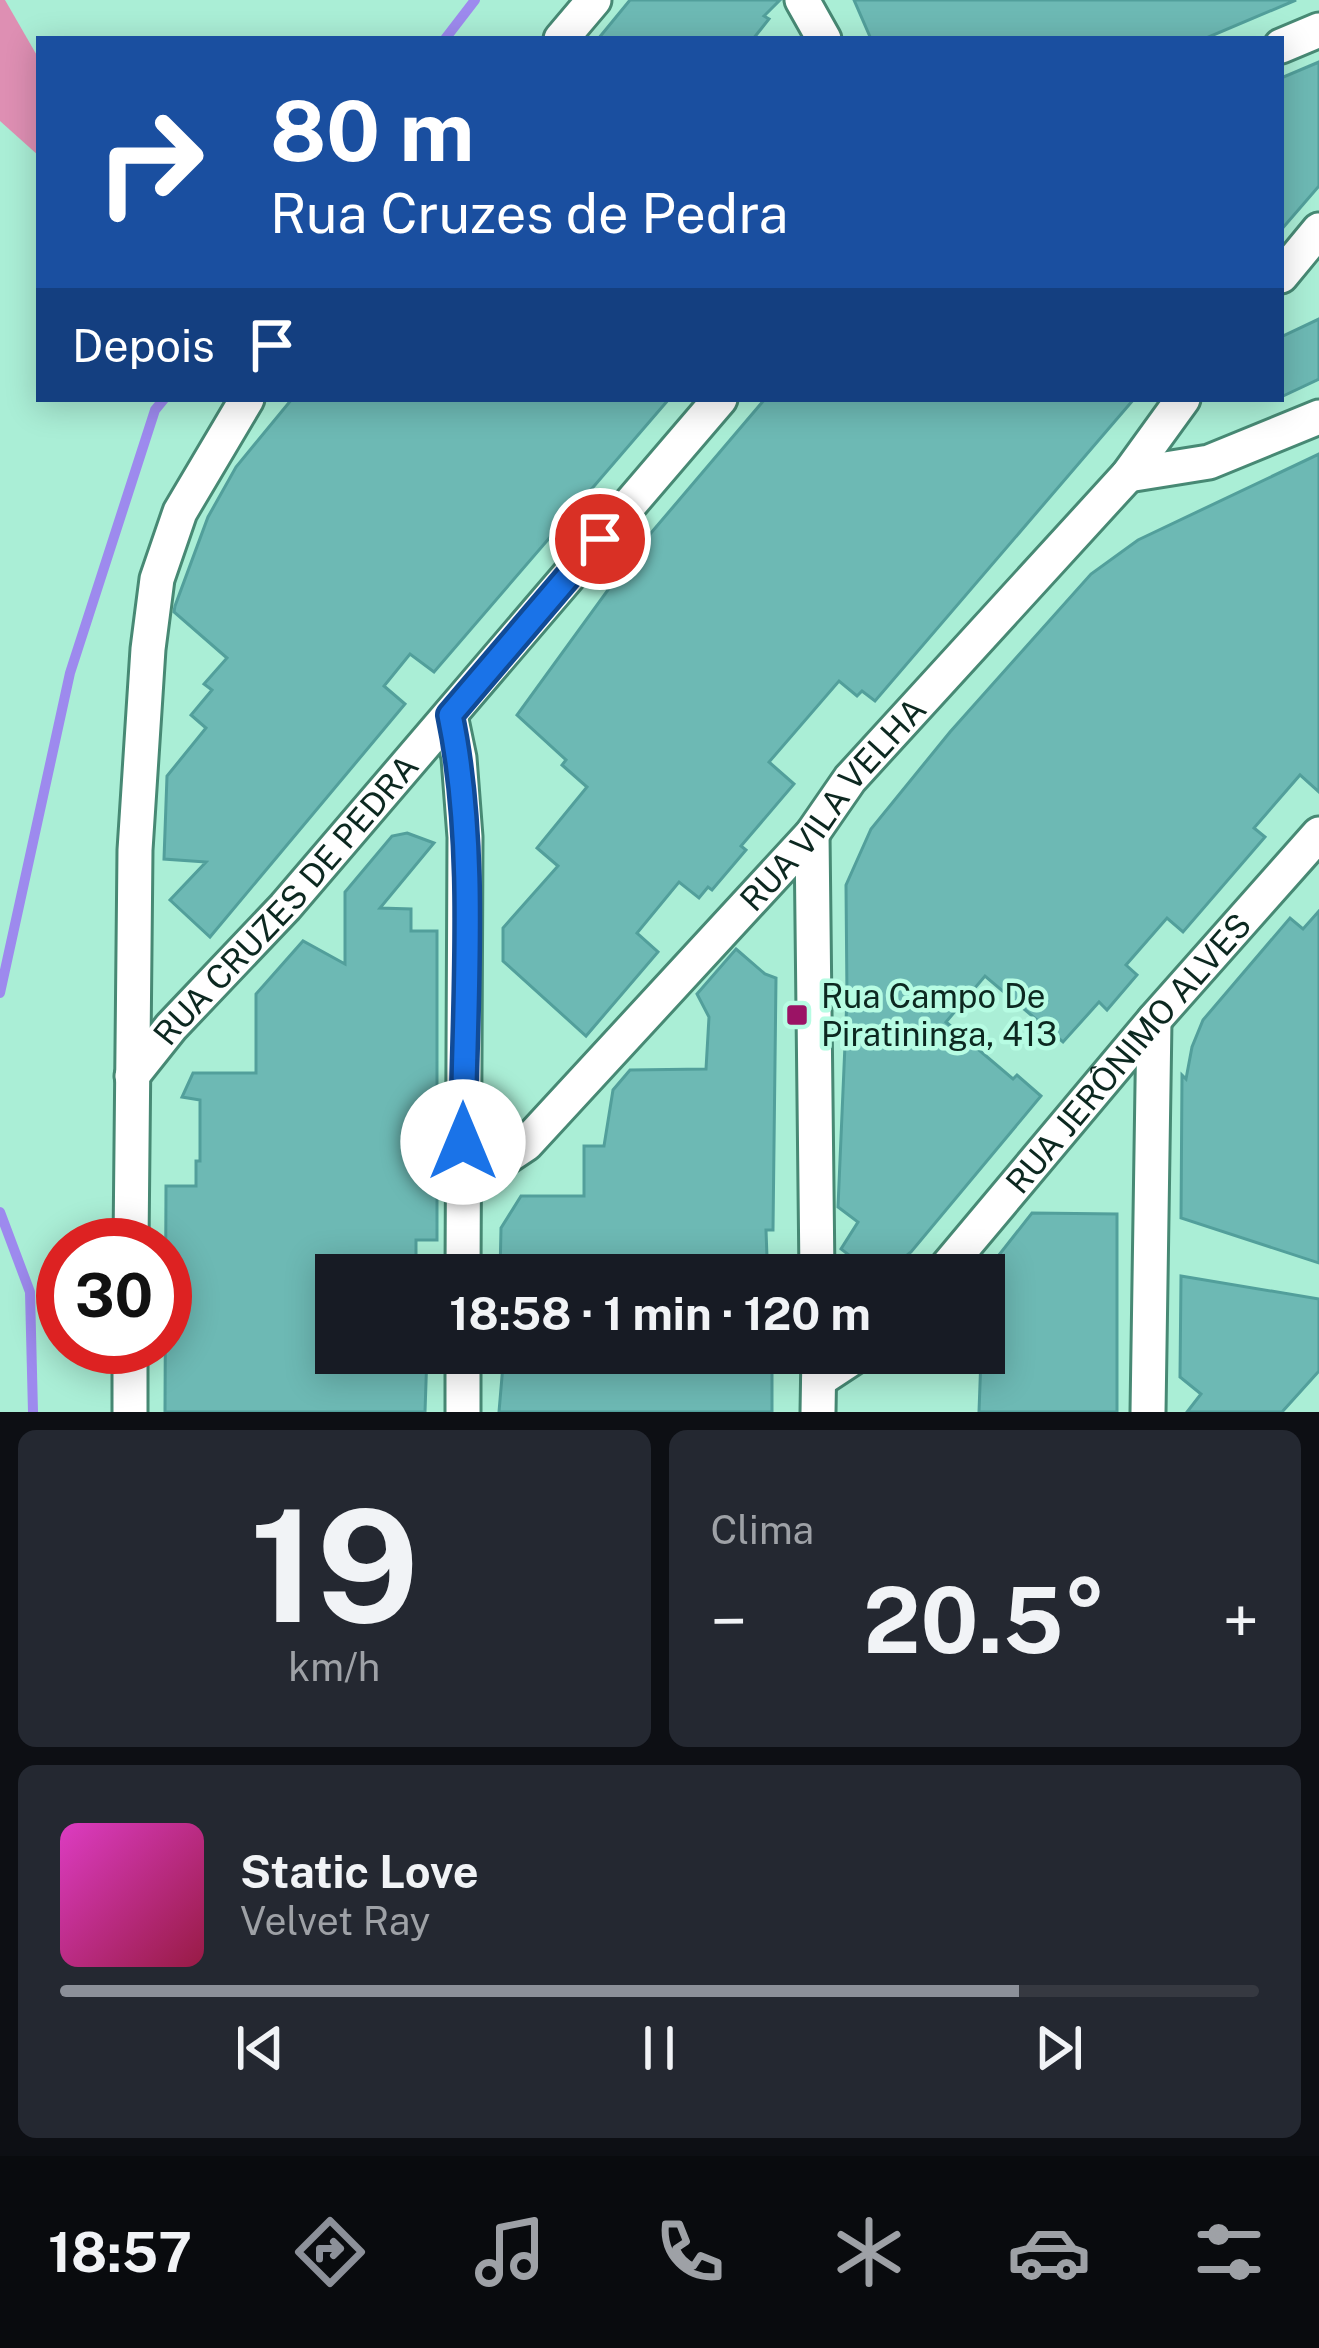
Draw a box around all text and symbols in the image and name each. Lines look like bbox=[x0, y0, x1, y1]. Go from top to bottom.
text: 80 m bbox=[270, 81, 474, 180]
icon: right bbox=[72, 84, 228, 240]
text: Rua Cruzes de Pedra bbox=[270, 182, 788, 245]
icon: arrive bbox=[239, 312, 305, 378]
text: Depois bbox=[72, 319, 215, 372]
pin bbox=[549, 488, 651, 590]
icon: arrive bbox=[567, 506, 633, 572]
street label: RUA VILA VELHA bbox=[732, 690, 934, 918]
street label: RUA CRUZES DE PEDRA bbox=[146, 747, 426, 1052]
street label: RUA JERÔNIMO ALVES bbox=[998, 906, 1259, 1201]
place label: Rua Campo De Piratininga, 413 bbox=[821, 977, 1057, 1053]
marker: Rua Campo De Piratininga, 413 bbox=[784, 1002, 810, 1028]
position arrow bbox=[400, 1079, 526, 1205]
speed limit sign: 30 bbox=[36, 1218, 192, 1374]
text: 18:58 · 1 min · 120 m bbox=[449, 1287, 871, 1340]
text: 19 bbox=[249, 1474, 419, 1657]
text: Clima bbox=[711, 1507, 814, 1553]
text: 20.5° bbox=[863, 1567, 1106, 1673]
text: − bbox=[711, 1582, 747, 1660]
text: + bbox=[1222, 1582, 1259, 1660]
text: km/h bbox=[288, 1644, 380, 1690]
text: Static Love bbox=[240, 1845, 479, 1898]
text: Velvet Ray bbox=[240, 1898, 430, 1944]
icon: previous bbox=[227, 2015, 293, 2081]
icon: pause bbox=[626, 2015, 692, 2081]
icon: next bbox=[1026, 2015, 1092, 2081]
icon: directions bbox=[288, 2210, 372, 2294]
icon: music bbox=[468, 2210, 552, 2294]
icon: phone bbox=[648, 2210, 732, 2294]
icon: climate bbox=[827, 2210, 911, 2294]
icon: car bbox=[1007, 2210, 1091, 2294]
icon: filters bbox=[1187, 2210, 1271, 2294]
text: 18:57 bbox=[48, 2221, 192, 2284]

